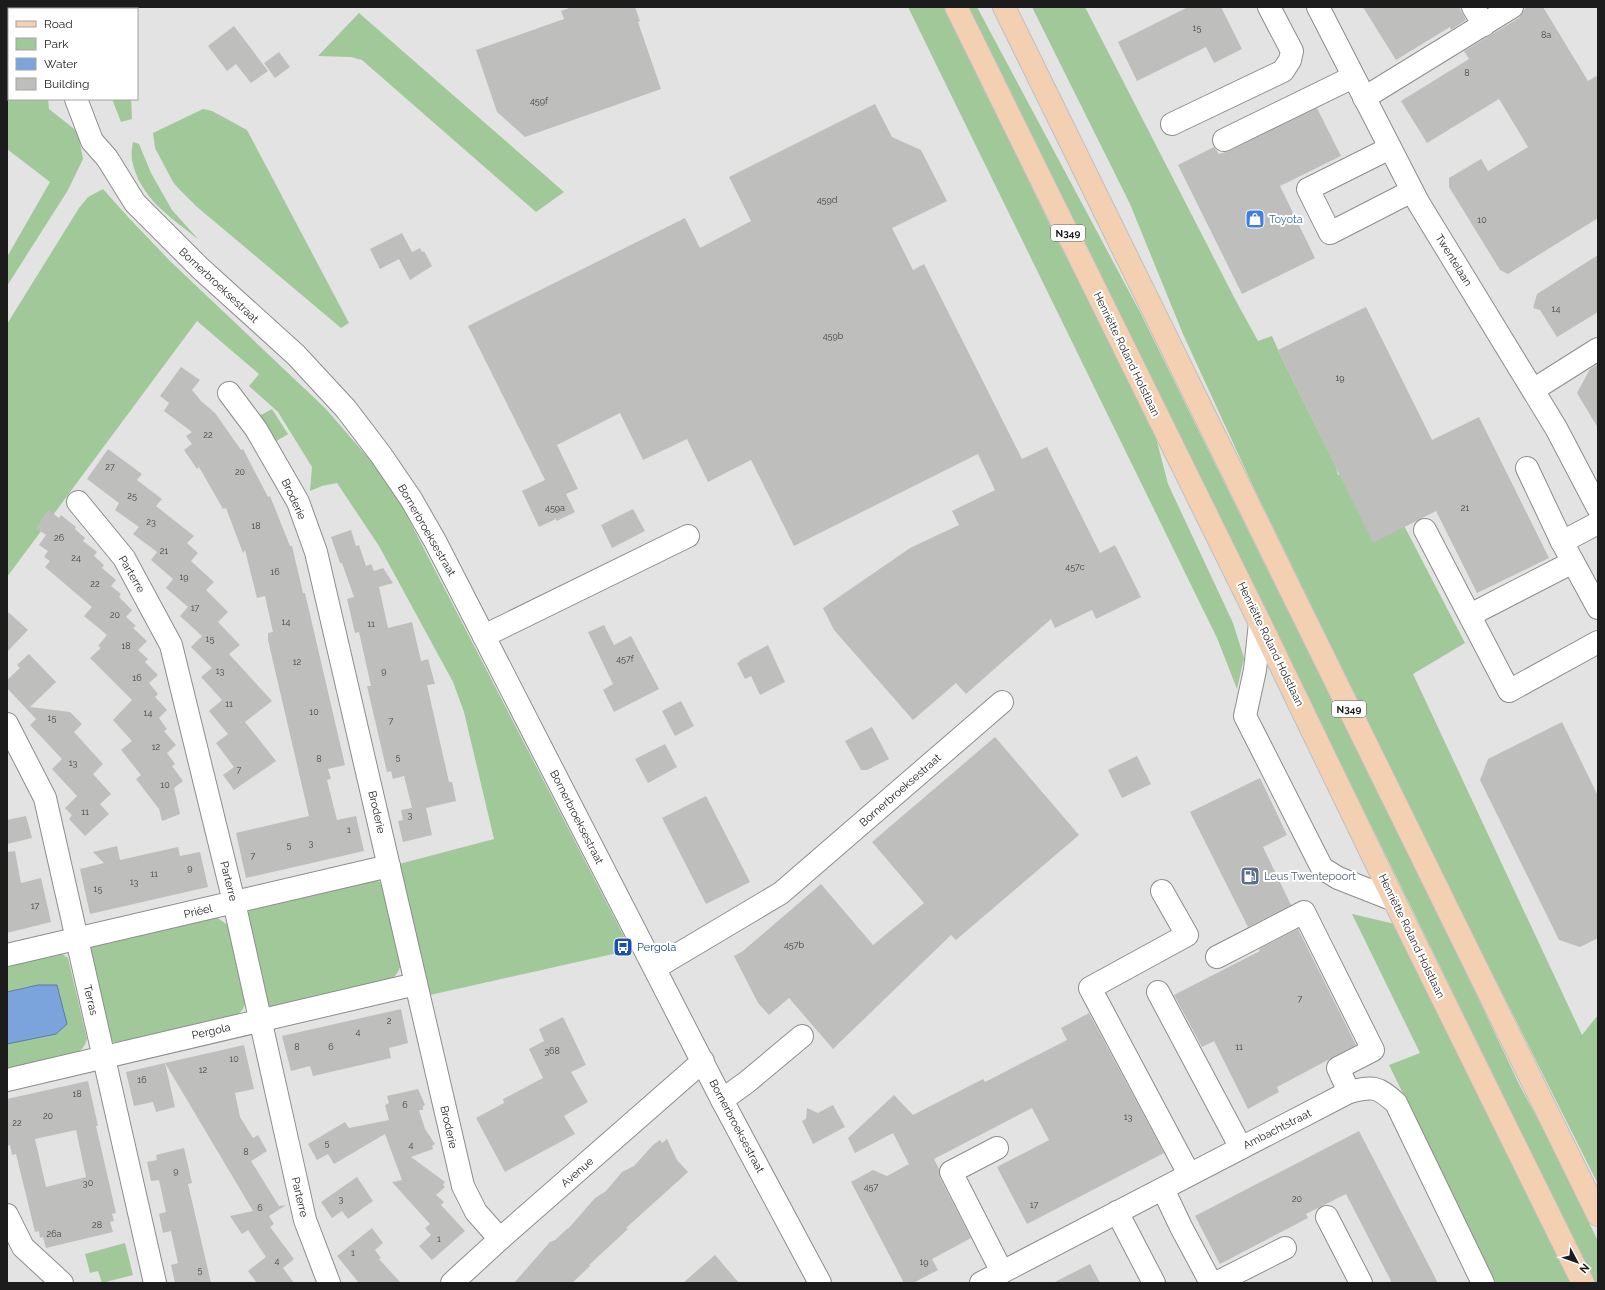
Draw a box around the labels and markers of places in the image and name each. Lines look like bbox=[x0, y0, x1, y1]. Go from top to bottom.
shop icon: Toyota bbox=[1244, 208, 1266, 230]
place label: Toyota bbox=[1269, 213, 1303, 226]
fuel station icon: Leus Twentepoort bbox=[1239, 865, 1261, 887]
place label: Leus Twentepoort bbox=[1264, 870, 1356, 883]
bus stop icon: Pergola bbox=[612, 936, 634, 958]
place label: Pergola bbox=[637, 941, 676, 954]

